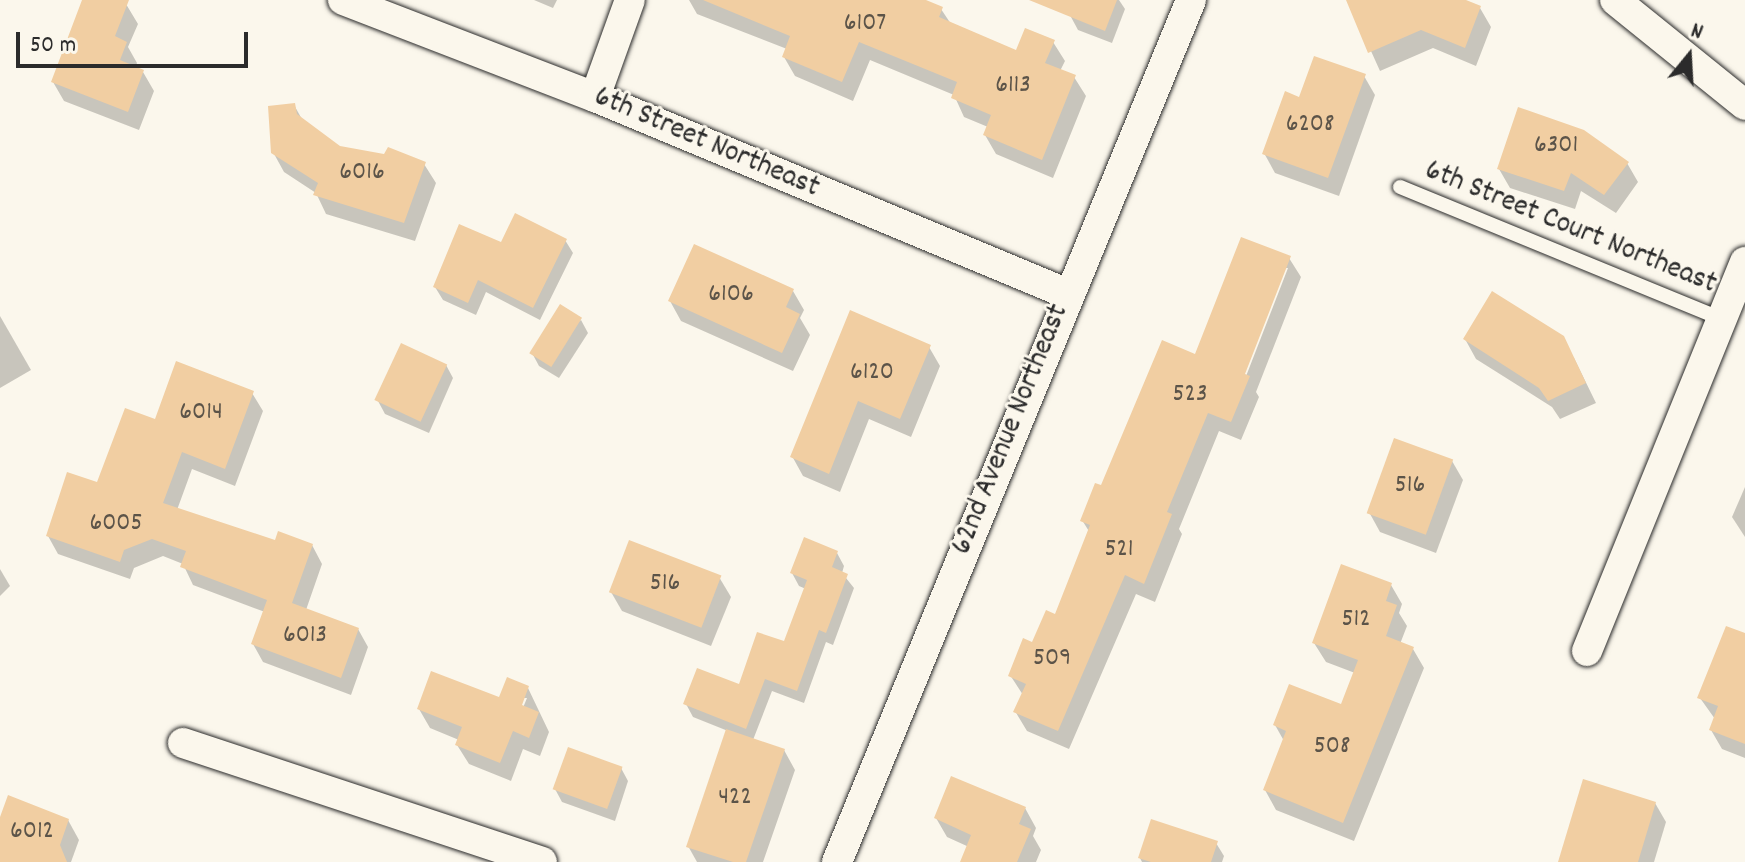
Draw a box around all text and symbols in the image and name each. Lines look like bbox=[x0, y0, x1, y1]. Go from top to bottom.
house number: 6107 bbox=[844, 8, 886, 40]
scale bar bbox=[20, 16, 252, 66]
north arrow bbox=[1649, 16, 1729, 96]
text: N bbox=[1687, 16, 1707, 49]
text: 50 m bbox=[30, 29, 76, 63]
house number: 6113 bbox=[995, 70, 1031, 102]
street label: 6th Street Northeast bbox=[588, 80, 824, 208]
house number: 6208 bbox=[1286, 109, 1334, 141]
house number: 6301 bbox=[1534, 130, 1578, 162]
street label: 6th Street Court Northeast bbox=[1419, 154, 1721, 304]
house number: 6016 bbox=[339, 157, 385, 189]
house number: 6106 bbox=[708, 279, 754, 311]
street label: 62nd Avenue Northeast bbox=[945, 300, 1079, 560]
house number: 6120 bbox=[850, 357, 894, 389]
house number: 523 bbox=[1173, 379, 1207, 411]
house number: 6014 bbox=[179, 397, 223, 429]
house number: 516 bbox=[1395, 470, 1425, 502]
house number: 6005 bbox=[89, 508, 143, 540]
house number: 521 bbox=[1104, 534, 1134, 566]
house number: 516 bbox=[650, 568, 680, 600]
house number: 512 bbox=[1341, 604, 1371, 636]
house number: 6013 bbox=[283, 620, 327, 652]
house number: 509 bbox=[1033, 643, 1071, 675]
house number: 508 bbox=[1314, 731, 1350, 763]
house number: 422 bbox=[718, 782, 752, 814]
house number: 6012 bbox=[10, 816, 54, 848]

